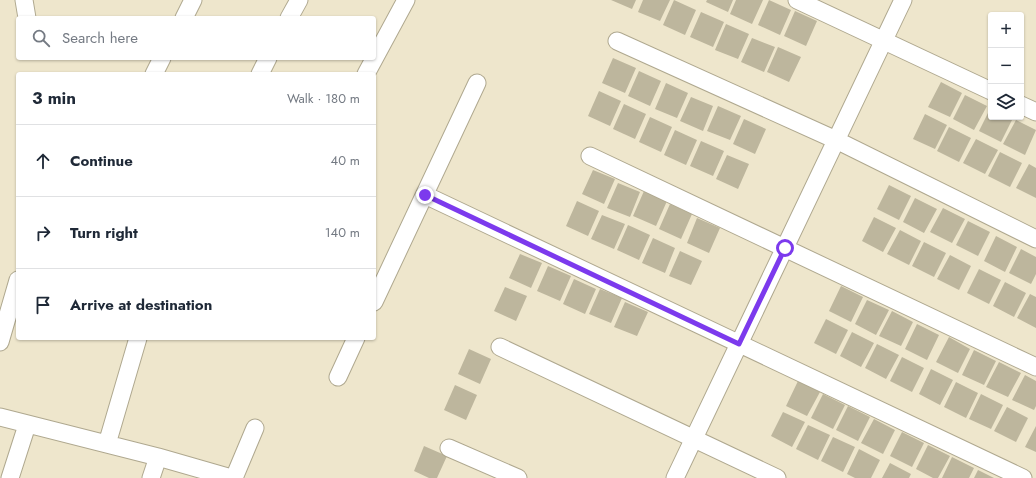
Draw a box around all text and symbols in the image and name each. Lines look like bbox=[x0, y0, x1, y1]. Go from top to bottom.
map controls bbox=[988, 12, 1024, 120]
button: + bbox=[988, 12, 1024, 48]
search box bbox=[16, 16, 376, 60]
icon: search bbox=[30, 27, 52, 49]
text: Search here bbox=[62, 27, 138, 49]
button: − bbox=[988, 48, 1024, 84]
button: layers bbox=[988, 84, 1024, 120]
text: 3 min bbox=[32, 86, 76, 110]
text: Walk · 180 m bbox=[287, 89, 360, 108]
icon: ahead bbox=[32, 150, 54, 172]
text: Continue bbox=[70, 150, 133, 172]
text: 40 m bbox=[331, 151, 360, 170]
route end bbox=[416, 186, 434, 204]
icon: right bbox=[32, 222, 54, 244]
text: Turn right bbox=[70, 222, 138, 244]
text: 140 m bbox=[325, 223, 360, 242]
route start bbox=[776, 239, 794, 257]
icon: arrive bbox=[32, 294, 54, 316]
text: Arrive at destination bbox=[70, 294, 212, 316]

